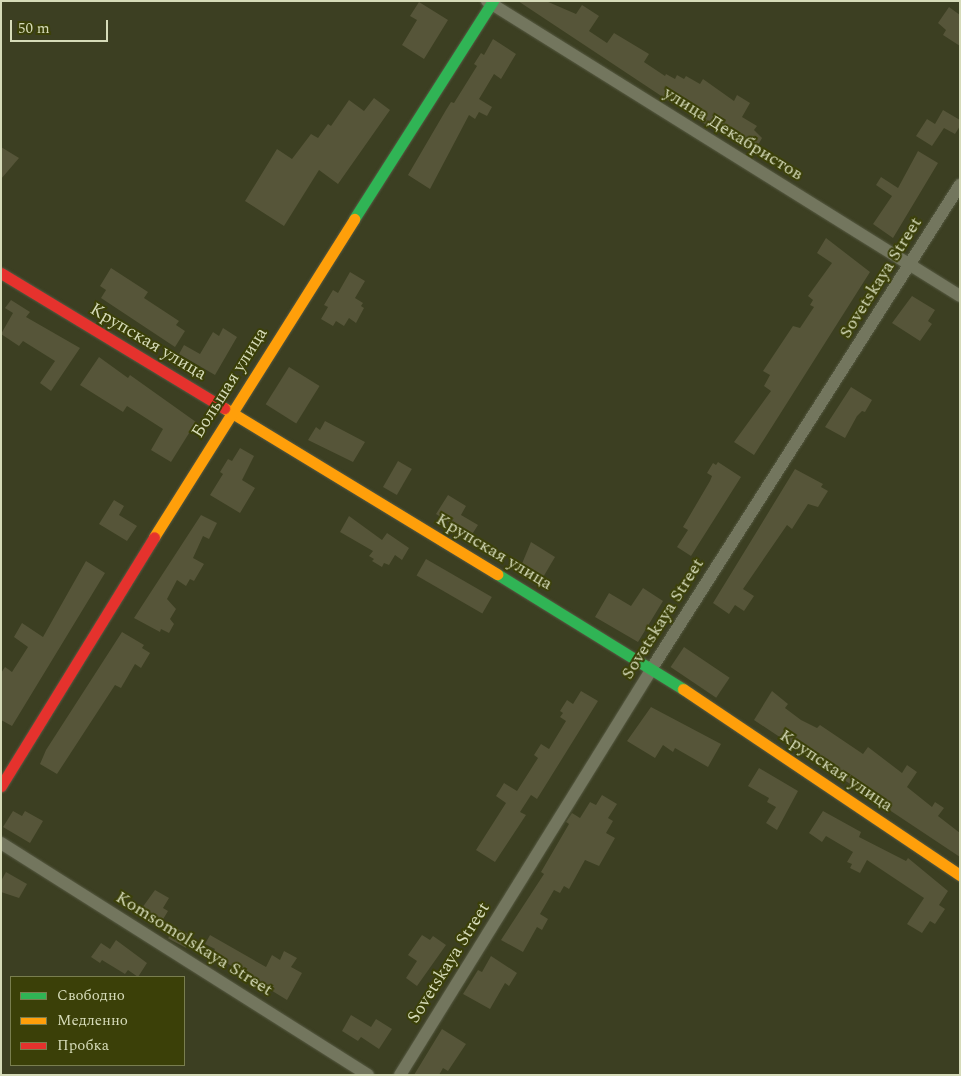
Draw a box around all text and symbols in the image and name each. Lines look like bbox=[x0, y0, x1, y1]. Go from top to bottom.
scale bar bbox=[12, 10, 110, 42]
text: 50 m bbox=[18, 17, 50, 40]
street label: улица Декабристов bbox=[659, 82, 807, 186]
street label: Sovetskaya Street bbox=[835, 213, 927, 343]
street label: Крупская улица bbox=[86, 299, 210, 385]
street label: Большая улица bbox=[187, 324, 273, 442]
street label: Крупская улица bbox=[432, 509, 556, 595]
street label: Sovetskaya Street bbox=[617, 554, 709, 684]
street label: Крупская улица bbox=[775, 725, 897, 817]
street label: Komsomolskaya Street bbox=[111, 887, 277, 1001]
street label: Sovetskaya Street bbox=[403, 898, 495, 1028]
legend bbox=[10, 976, 185, 1066]
text: Свободно bbox=[57, 984, 125, 1007]
text: Медленно bbox=[57, 1009, 128, 1032]
text: Пробка bbox=[57, 1034, 109, 1057]

